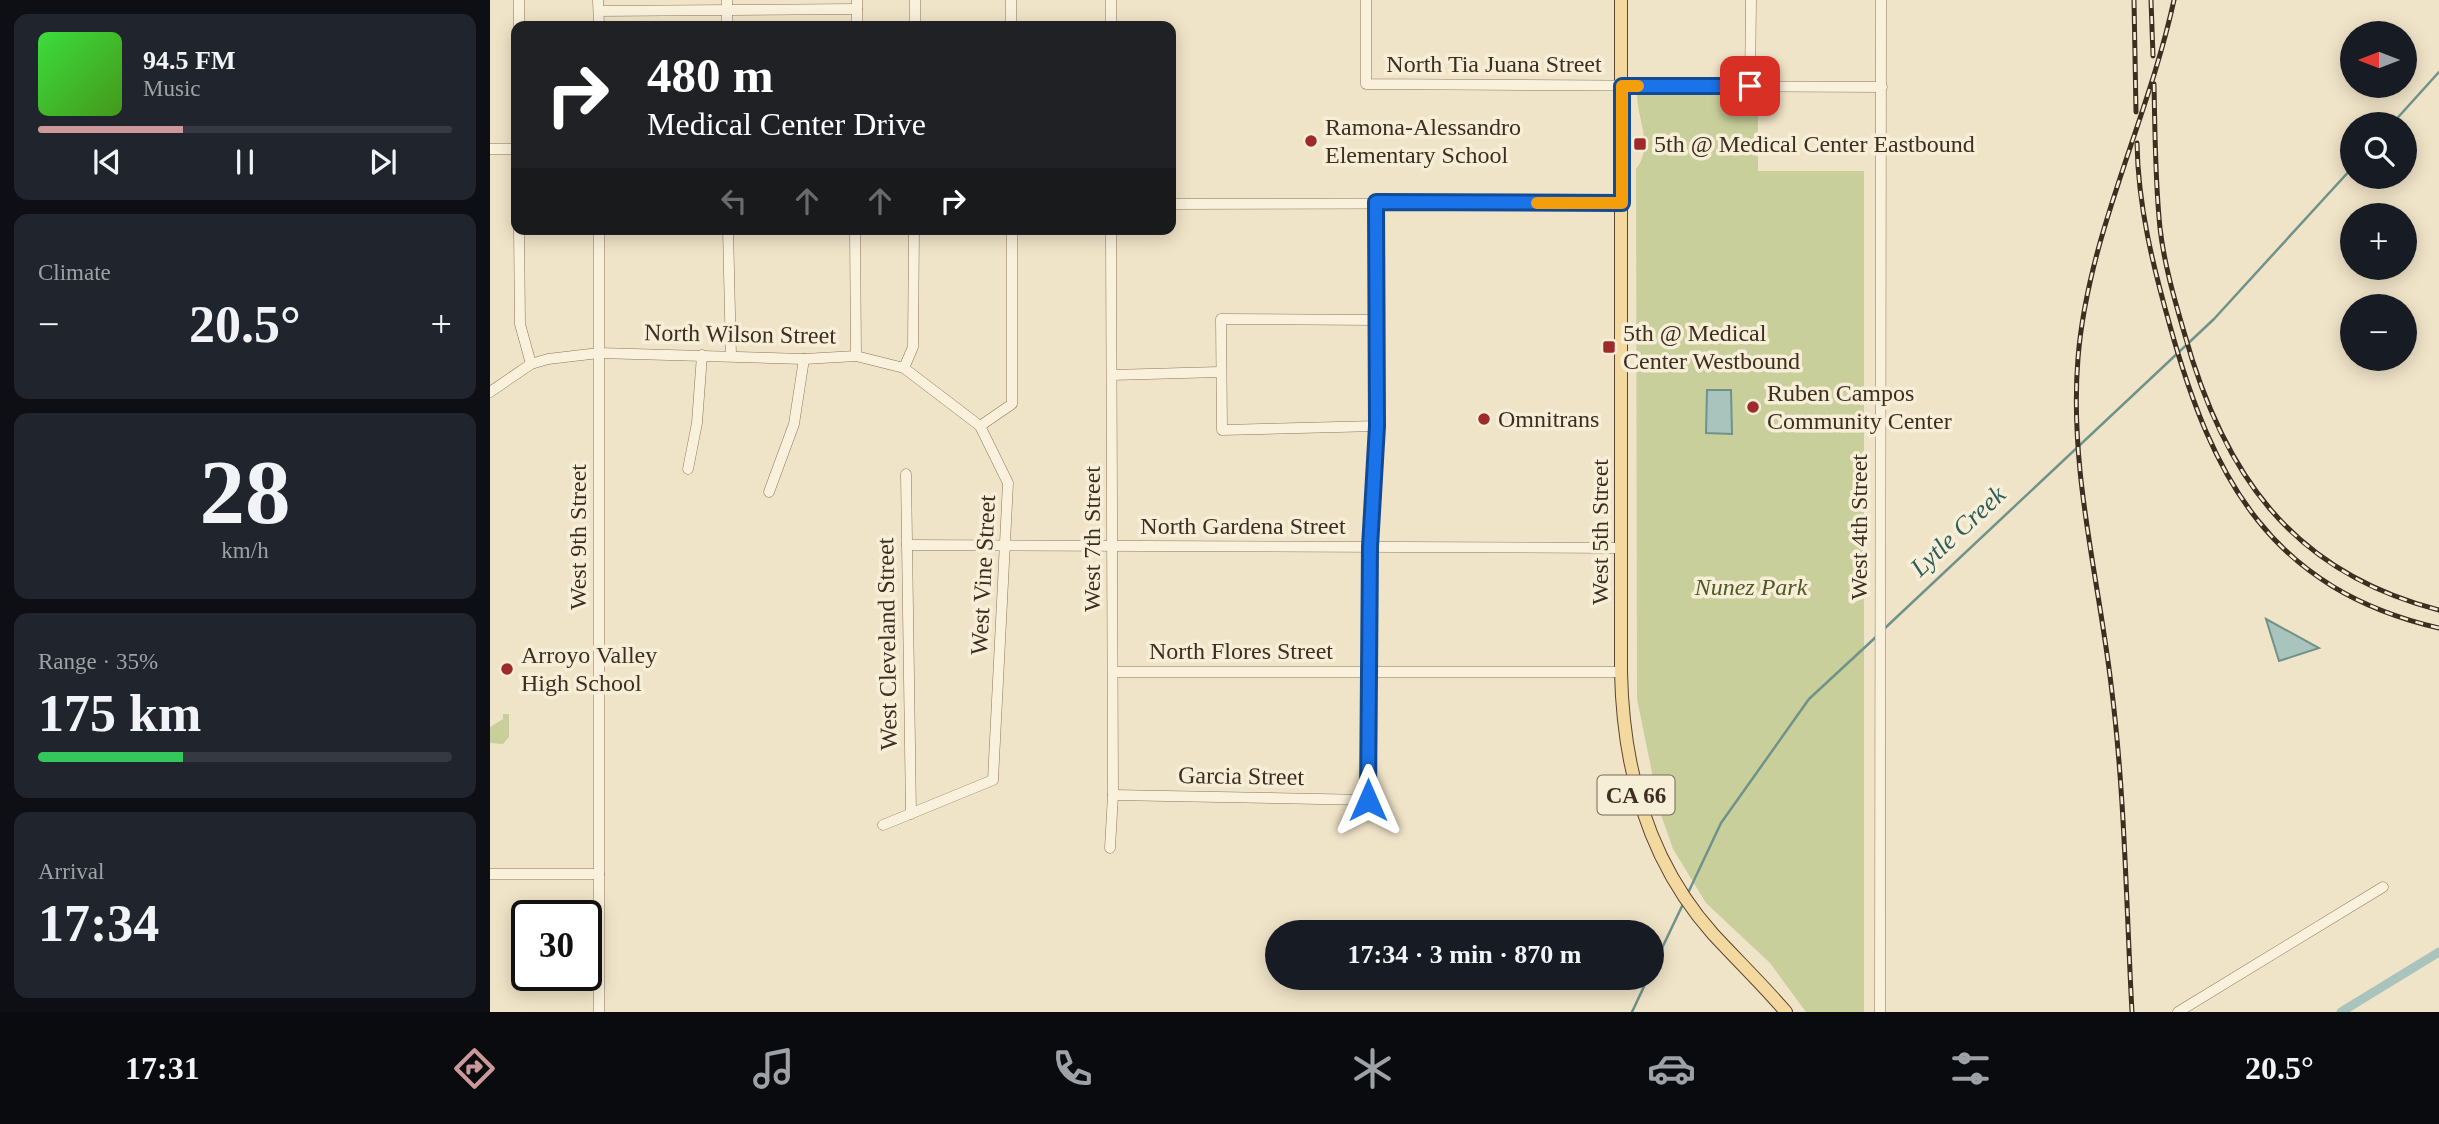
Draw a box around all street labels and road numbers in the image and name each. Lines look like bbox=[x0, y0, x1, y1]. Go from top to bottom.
street label: North Tia Juana Street bbox=[1386, 51, 1602, 77]
street label: North Wilson Street bbox=[644, 319, 836, 349]
street label: West 4th Street bbox=[1846, 454, 1872, 600]
street label: West 5th Street bbox=[1587, 459, 1613, 605]
street label: West 9th Street bbox=[565, 464, 591, 610]
street label: West 7th Street bbox=[1079, 466, 1105, 612]
street label: West Vine Street bbox=[966, 494, 1000, 656]
street label: North Gardena Street bbox=[1140, 513, 1346, 539]
street label: West Cleveland Street bbox=[872, 537, 902, 751]
street label: North Flores Street bbox=[1149, 638, 1333, 664]
street label: Garcia Street bbox=[1178, 762, 1305, 790]
road number: CA 66 bbox=[1598, 776, 1674, 814]

